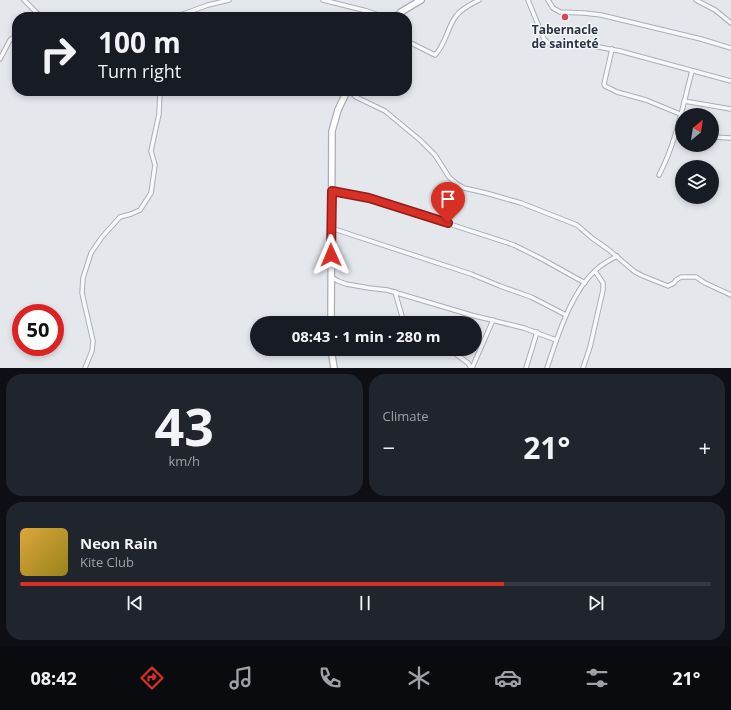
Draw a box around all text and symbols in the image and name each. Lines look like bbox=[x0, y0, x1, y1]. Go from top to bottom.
marker: Tabernacle de sainteté bbox=[560, 12, 570, 22]
place label: Tabernacle de sainteté bbox=[531, 21, 599, 52]
text: 100 m bbox=[98, 23, 181, 61]
icon: right bbox=[32, 28, 84, 80]
text: Turn right bbox=[98, 59, 181, 83]
north arrow bbox=[675, 108, 719, 152]
map controls bbox=[675, 108, 719, 204]
button: layers bbox=[675, 160, 719, 204]
pin bbox=[431, 182, 465, 223]
icon: arrive bbox=[437, 188, 459, 210]
position arrow bbox=[310, 234, 352, 276]
speed limit sign: 50 bbox=[12, 304, 64, 356]
text: 08:43 · 1 min · 280 m bbox=[292, 326, 440, 346]
text: 43 bbox=[155, 390, 214, 461]
text: Climate bbox=[383, 407, 428, 425]
text: 21° bbox=[523, 427, 570, 468]
text: − bbox=[383, 432, 395, 462]
text: + bbox=[698, 432, 711, 462]
text: km/h bbox=[168, 452, 200, 470]
text: Neon Rain bbox=[80, 533, 158, 553]
text: Kite Club bbox=[80, 553, 134, 571]
icon: previous bbox=[124, 592, 146, 614]
icon: pause bbox=[354, 592, 376, 614]
icon: next bbox=[585, 592, 607, 614]
icon: directions bbox=[138, 664, 166, 692]
icon: music bbox=[227, 664, 255, 692]
icon: phone bbox=[316, 664, 344, 692]
icon: climate bbox=[405, 664, 433, 692]
icon: car bbox=[494, 664, 522, 692]
icon: filters bbox=[583, 664, 611, 692]
text: 08:42 bbox=[31, 666, 77, 690]
text: 21° bbox=[672, 666, 700, 690]

